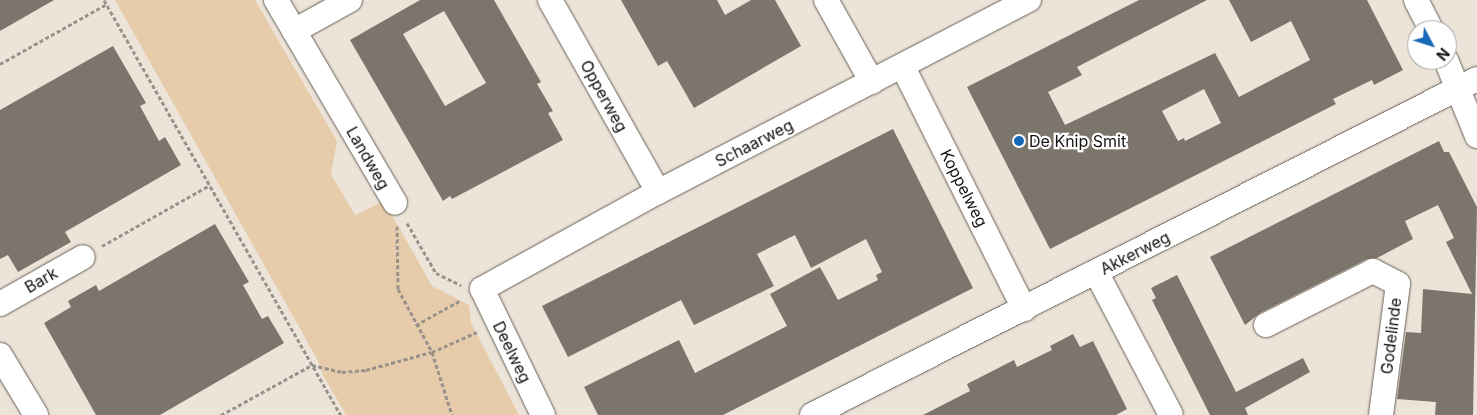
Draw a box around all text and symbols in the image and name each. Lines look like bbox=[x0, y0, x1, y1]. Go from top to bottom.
north arrow bbox=[1407, 20, 1457, 70]
text: N bbox=[1433, 45, 1453, 64]
street label: Opperweg bbox=[576, 57, 632, 135]
street label: Schaarweg bbox=[712, 115, 796, 171]
street label: Landweg bbox=[342, 123, 394, 193]
place label: De Knip Smit bbox=[1029, 131, 1126, 151]
marker: De Knip Smit bbox=[1013, 135, 1025, 147]
street label: Koppelweg bbox=[936, 146, 992, 230]
street label: Akkerweg bbox=[1097, 227, 1173, 279]
street label: Bark bbox=[21, 263, 61, 297]
street label: Godelinde bbox=[1377, 297, 1405, 375]
street label: Deelweg bbox=[489, 318, 535, 386]

